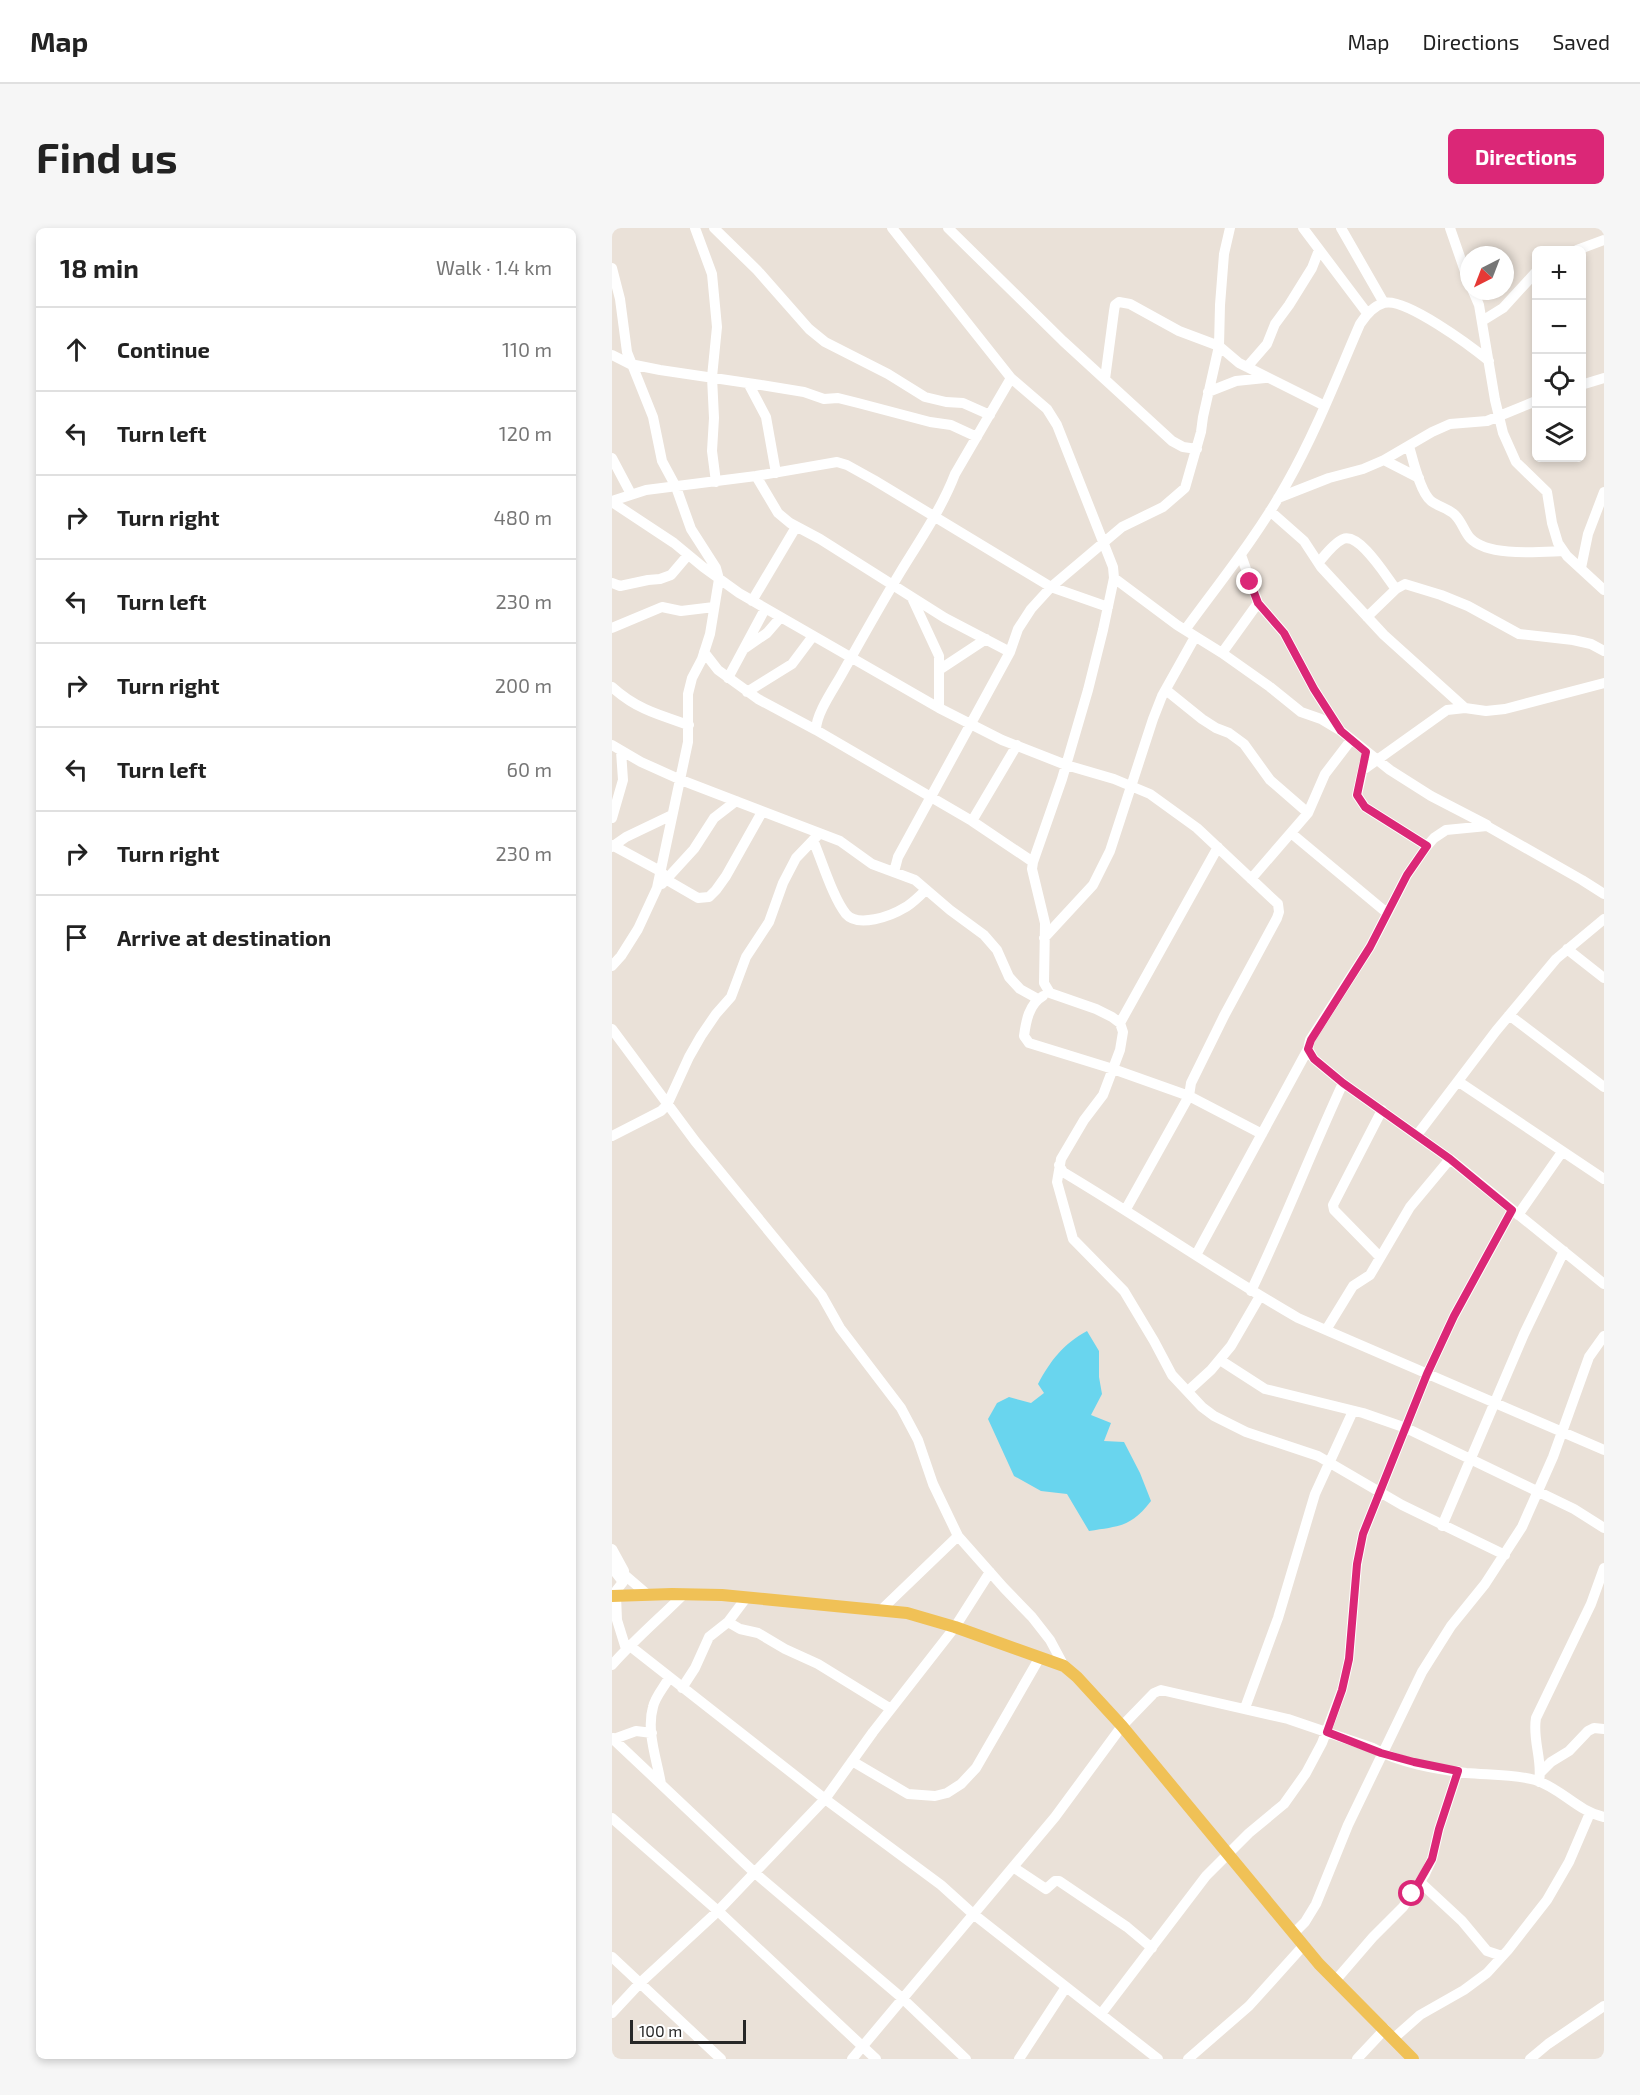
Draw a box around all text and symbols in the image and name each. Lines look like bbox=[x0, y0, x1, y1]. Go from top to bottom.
text: Map bbox=[30, 24, 88, 58]
text: Map bbox=[1347, 29, 1390, 54]
text: Directions bbox=[1423, 29, 1519, 54]
text: Saved bbox=[1552, 29, 1610, 54]
button: Directions bbox=[1448, 129, 1604, 184]
text: Find us bbox=[36, 131, 178, 181]
north arrow bbox=[1460, 246, 1514, 300]
map controls bbox=[1532, 246, 1586, 462]
button: + bbox=[1532, 246, 1586, 300]
text: 18 min bbox=[60, 252, 139, 283]
text: Walk · 1.4 km bbox=[436, 255, 552, 279]
button: − bbox=[1532, 300, 1586, 354]
icon: ahead bbox=[60, 333, 93, 366]
text: Continue bbox=[117, 336, 210, 362]
text: 110 m bbox=[502, 337, 552, 361]
button: locate bbox=[1532, 354, 1586, 408]
button: layers bbox=[1532, 408, 1586, 462]
icon: left bbox=[60, 417, 93, 450]
text: Turn left bbox=[117, 420, 206, 446]
text: 120 m bbox=[499, 421, 552, 445]
icon: right bbox=[60, 501, 93, 534]
text: Turn right bbox=[117, 504, 219, 530]
text: 480 m bbox=[494, 505, 552, 529]
route end bbox=[1236, 568, 1262, 594]
icon: left bbox=[60, 585, 93, 618]
text: Turn left bbox=[117, 588, 206, 614]
text: 230 m bbox=[496, 589, 552, 613]
icon: right bbox=[60, 669, 93, 702]
text: Turn right bbox=[117, 672, 219, 698]
text: 200 m bbox=[495, 673, 552, 697]
icon: left bbox=[60, 753, 93, 786]
text: Turn left bbox=[117, 756, 206, 782]
text: 60 m bbox=[507, 757, 552, 781]
icon: right bbox=[60, 837, 93, 870]
text: Turn right bbox=[117, 840, 219, 866]
text: 230 m bbox=[496, 841, 552, 865]
icon: arrive bbox=[60, 921, 93, 954]
text: Arrive at destination bbox=[117, 924, 331, 950]
route start bbox=[1398, 1880, 1424, 1906]
scale bar bbox=[630, 2017, 746, 2044]
text: 100 m bbox=[639, 2021, 682, 2040]

